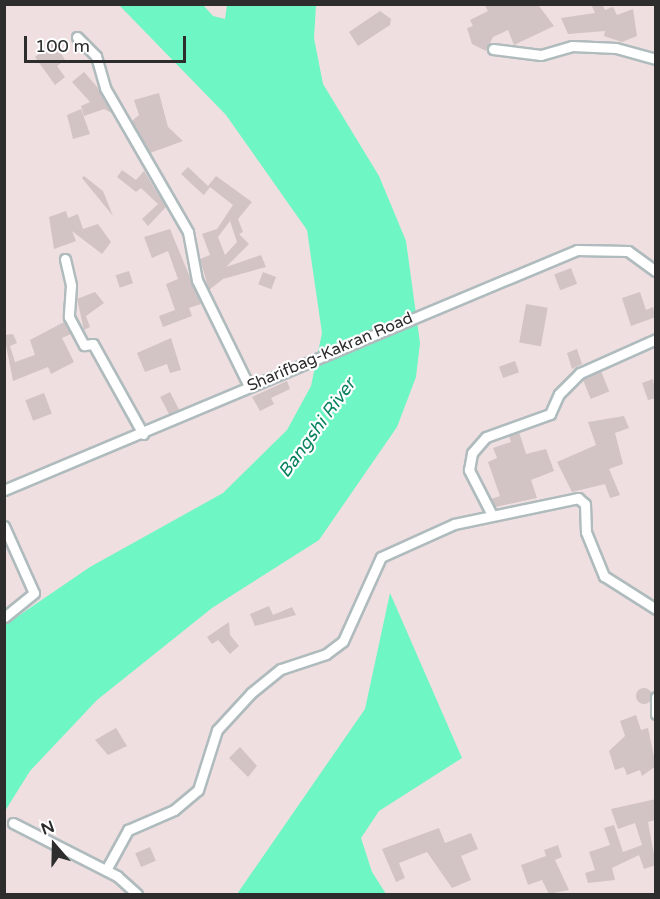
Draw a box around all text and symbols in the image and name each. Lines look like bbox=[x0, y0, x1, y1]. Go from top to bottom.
scale bar bbox=[27, 24, 189, 62]
text: 100 m bbox=[35, 35, 90, 57]
street label: Sharifbag-Kakran Road bbox=[244, 308, 416, 396]
water label: Bangshi River bbox=[274, 374, 360, 482]
north arrow bbox=[24, 815, 84, 875]
text: N bbox=[38, 816, 57, 840]

